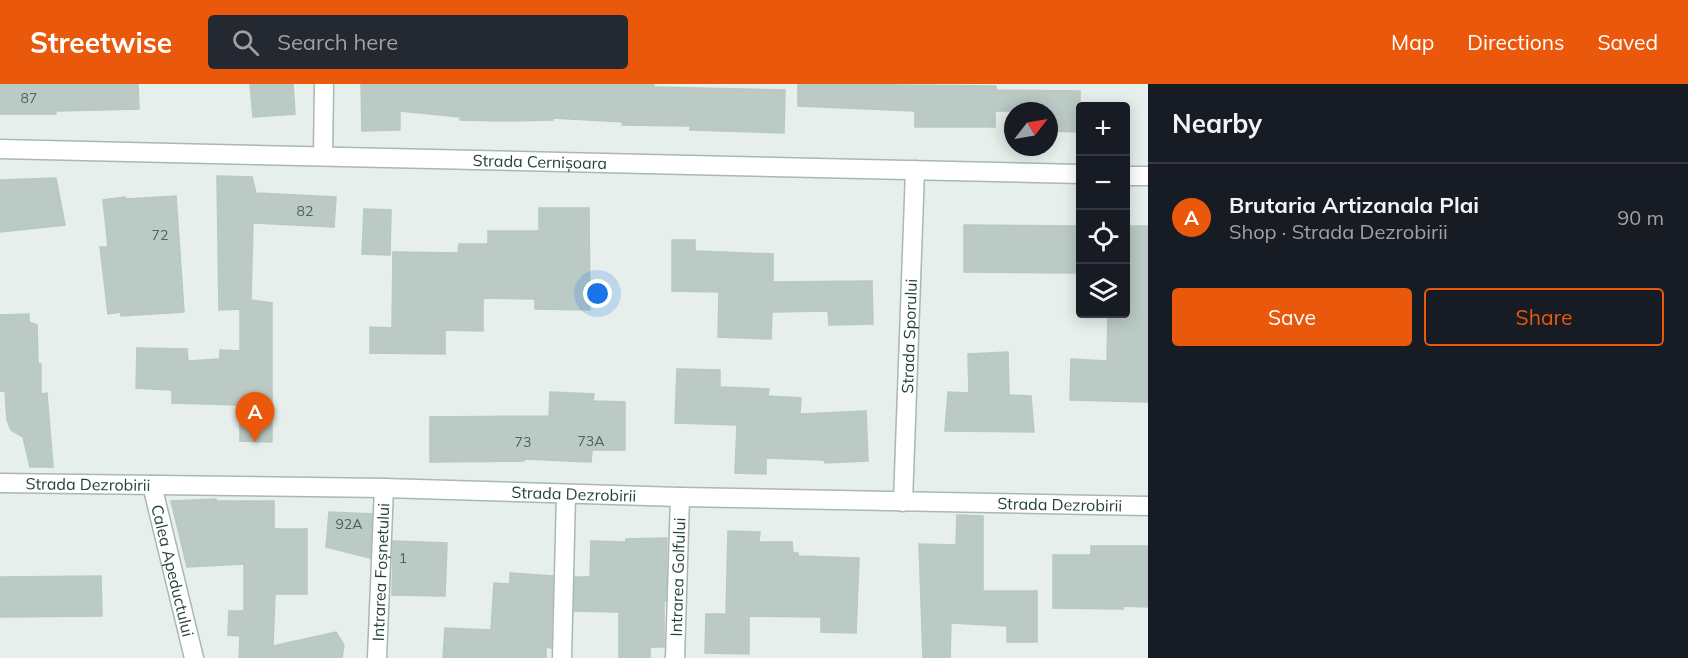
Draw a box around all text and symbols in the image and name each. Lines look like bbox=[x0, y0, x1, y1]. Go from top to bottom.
search box bbox=[208, 15, 628, 69]
text: Streetwise bbox=[30, 25, 172, 60]
icon: search bbox=[229, 26, 262, 59]
text: Search here bbox=[277, 28, 398, 56]
text: Map bbox=[1391, 29, 1434, 55]
text: Directions bbox=[1467, 29, 1564, 55]
text: Saved bbox=[1597, 29, 1658, 55]
house number: 87 bbox=[21, 89, 37, 107]
north arrow bbox=[1004, 102, 1058, 156]
map controls bbox=[1076, 102, 1130, 318]
button: + bbox=[1076, 102, 1130, 156]
text: Nearby bbox=[1172, 107, 1262, 140]
street label: Strada Cernișoara bbox=[472, 150, 607, 173]
button: − bbox=[1076, 156, 1130, 210]
text: Brutaria Artizanala Plai bbox=[1229, 191, 1479, 219]
house number: 82 bbox=[297, 202, 313, 220]
text: A bbox=[1184, 205, 1199, 230]
text: 90 m bbox=[1617, 205, 1664, 230]
button: locate bbox=[1076, 210, 1130, 264]
text: Shop · Strada Dezrobirii bbox=[1229, 219, 1448, 244]
house number: 72 bbox=[152, 226, 168, 244]
button: layers bbox=[1076, 264, 1130, 318]
street label: Strada Sporului bbox=[897, 278, 921, 394]
your location bbox=[583, 279, 612, 308]
button: Save bbox=[1172, 288, 1412, 346]
button: Share bbox=[1424, 288, 1664, 346]
pin: A bbox=[236, 392, 274, 442]
house number: 73A bbox=[577, 432, 605, 450]
house number: 73 bbox=[515, 433, 531, 451]
street label: Strada Dezrobirii bbox=[25, 473, 151, 495]
street label: Strada Dezrobirii bbox=[511, 482, 637, 506]
street label: Strada Dezrobirii bbox=[997, 493, 1122, 516]
street label: Calea Apeductului bbox=[147, 502, 198, 639]
street label: Intrarea Foșnetului bbox=[368, 503, 393, 642]
house number: 92A bbox=[335, 515, 363, 533]
street label: Intrarea Golfului bbox=[666, 517, 689, 637]
house number: 1 bbox=[399, 549, 407, 567]

